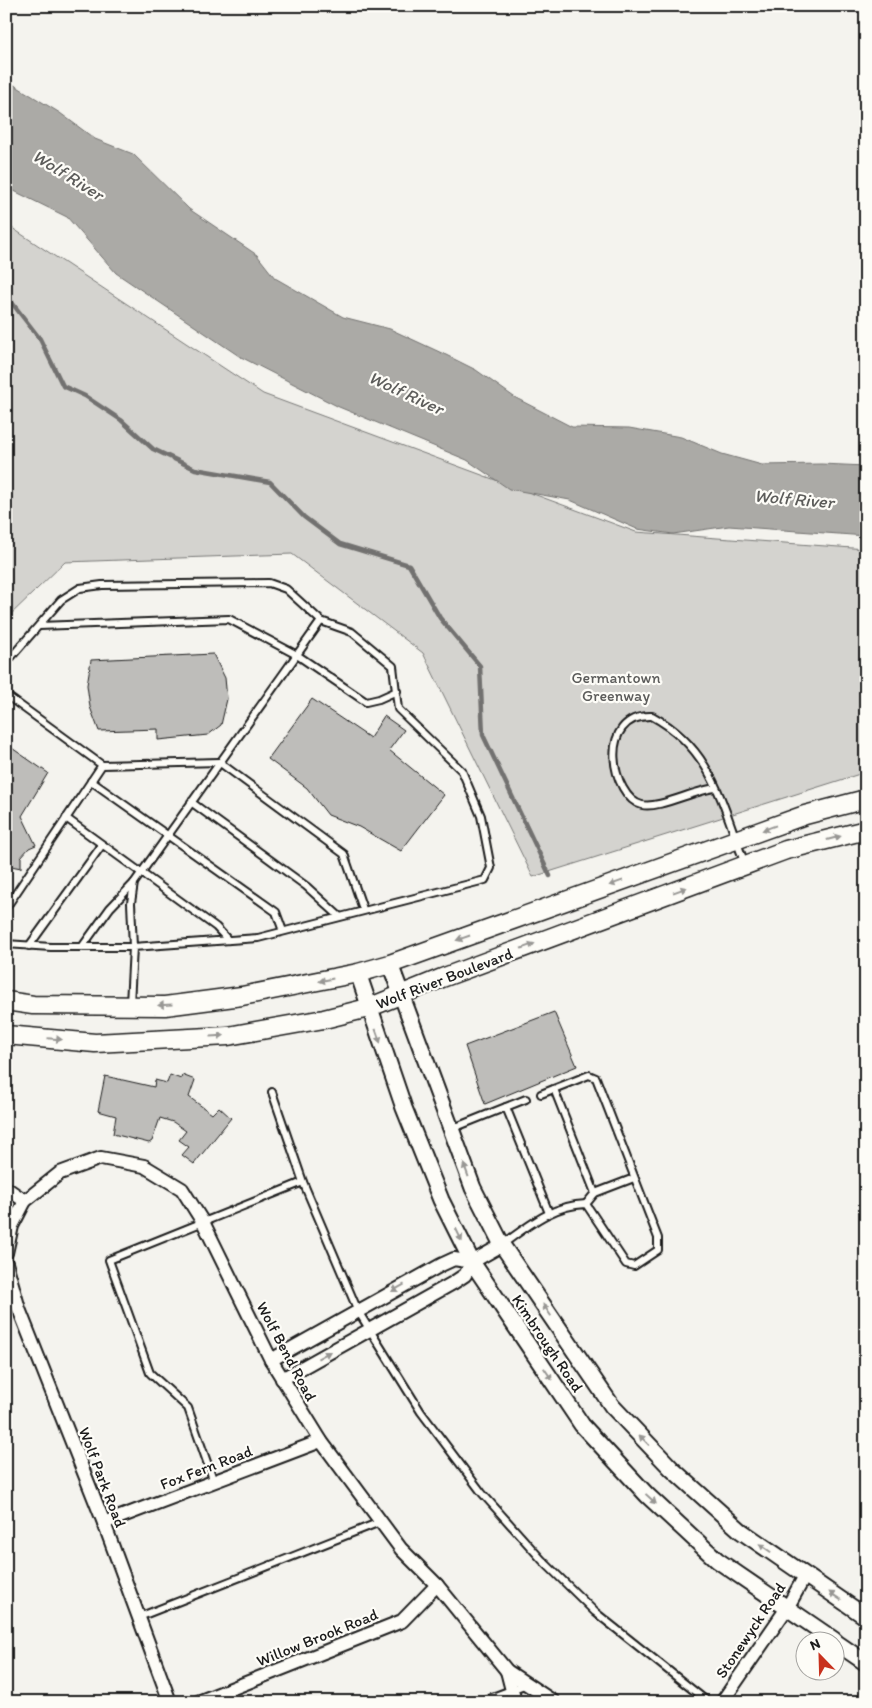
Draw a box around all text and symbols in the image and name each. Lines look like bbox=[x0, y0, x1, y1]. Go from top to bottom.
water label: Wolf River bbox=[28, 145, 109, 206]
water label: Wolf River bbox=[365, 366, 449, 421]
water label: Wolf River bbox=[753, 485, 837, 514]
park label: Germantown Greenway bbox=[572, 668, 660, 705]
one-way arrow bbox=[761, 824, 776, 832]
one-way arrow bbox=[826, 834, 842, 842]
one-way arrow bbox=[608, 879, 623, 887]
one-way arrow bbox=[673, 886, 688, 894]
one-way arrow bbox=[455, 934, 470, 942]
one-way arrow bbox=[520, 942, 535, 949]
street label: Wolf River Boulevard bbox=[373, 943, 516, 1013]
one-way arrow bbox=[317, 976, 333, 984]
one-way arrow bbox=[157, 1002, 173, 1010]
one-way arrow bbox=[375, 1029, 382, 1044]
one-way arrow bbox=[209, 1032, 225, 1040]
one-way arrow bbox=[47, 1035, 63, 1043]
one-way arrow bbox=[462, 1162, 470, 1177]
one-way arrow bbox=[455, 1228, 463, 1243]
one-way arrow bbox=[392, 1284, 405, 1293]
street label: Kimbrough Road bbox=[508, 1291, 587, 1396]
street label: Wolf Bend Road bbox=[252, 1298, 321, 1404]
one-way arrow bbox=[542, 1303, 551, 1317]
one-way arrow bbox=[317, 1351, 331, 1360]
one-way arrow bbox=[543, 1368, 553, 1381]
street label: Wolf Park Road bbox=[75, 1424, 130, 1530]
one-way arrow bbox=[638, 1434, 650, 1446]
street label: Fox Fern Road bbox=[157, 1441, 255, 1494]
one-way arrow bbox=[645, 1493, 657, 1505]
one-way arrow bbox=[758, 1543, 772, 1553]
street label: Stonewyck Road bbox=[711, 1579, 790, 1682]
one-way arrow bbox=[829, 1591, 842, 1601]
street label: Willow Brook Road bbox=[254, 1604, 381, 1670]
north arrow bbox=[794, 1630, 844, 1680]
text: N bbox=[807, 1635, 823, 1654]

